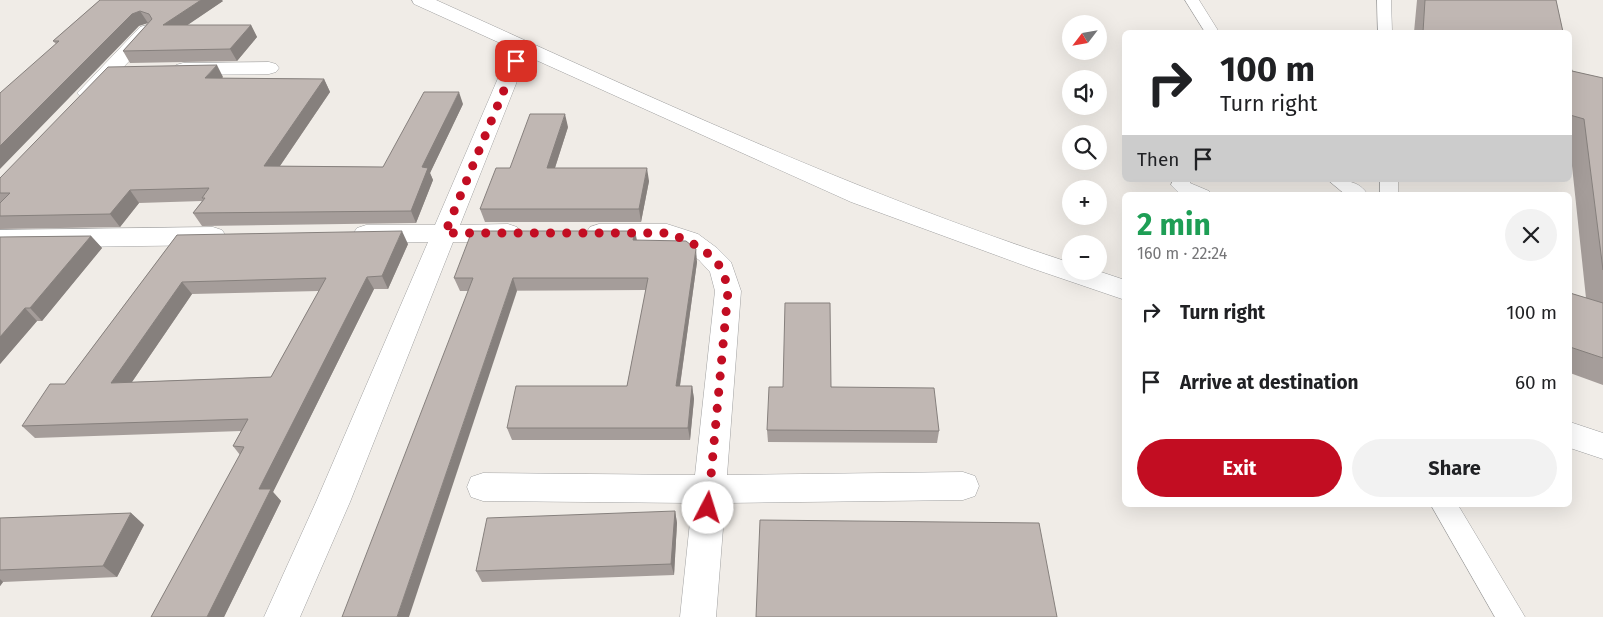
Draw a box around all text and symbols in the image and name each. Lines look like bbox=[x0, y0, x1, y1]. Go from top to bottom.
north arrow bbox=[1062, 15, 1108, 60]
map controls bbox=[1062, 15, 1107, 280]
pin bbox=[495, 40, 537, 82]
icon: arrive bbox=[502, 47, 530, 75]
text: 100 m bbox=[1220, 48, 1315, 90]
icon: right bbox=[1137, 50, 1202, 115]
button: sound bbox=[1062, 70, 1107, 115]
text: Turn right bbox=[1220, 90, 1317, 117]
button: search bbox=[1062, 125, 1107, 170]
icon: arrive bbox=[1189, 145, 1217, 173]
text: Then bbox=[1137, 148, 1179, 171]
button: + bbox=[1062, 180, 1107, 225]
text: 2 min bbox=[1137, 207, 1211, 243]
button: close bbox=[1505, 209, 1557, 261]
button: − bbox=[1062, 235, 1107, 280]
text: 160 m · 22:24 bbox=[1137, 244, 1227, 263]
icon: right bbox=[1137, 298, 1165, 326]
text: Turn right bbox=[1180, 301, 1265, 324]
text: 100 m bbox=[1506, 301, 1557, 324]
icon: arrive bbox=[1137, 368, 1165, 396]
text: Arrive at destination bbox=[1180, 371, 1359, 394]
text: 60 m bbox=[1515, 371, 1557, 394]
button: Exit bbox=[1137, 439, 1342, 497]
button: Share bbox=[1352, 439, 1557, 497]
position arrow bbox=[681, 481, 733, 533]

